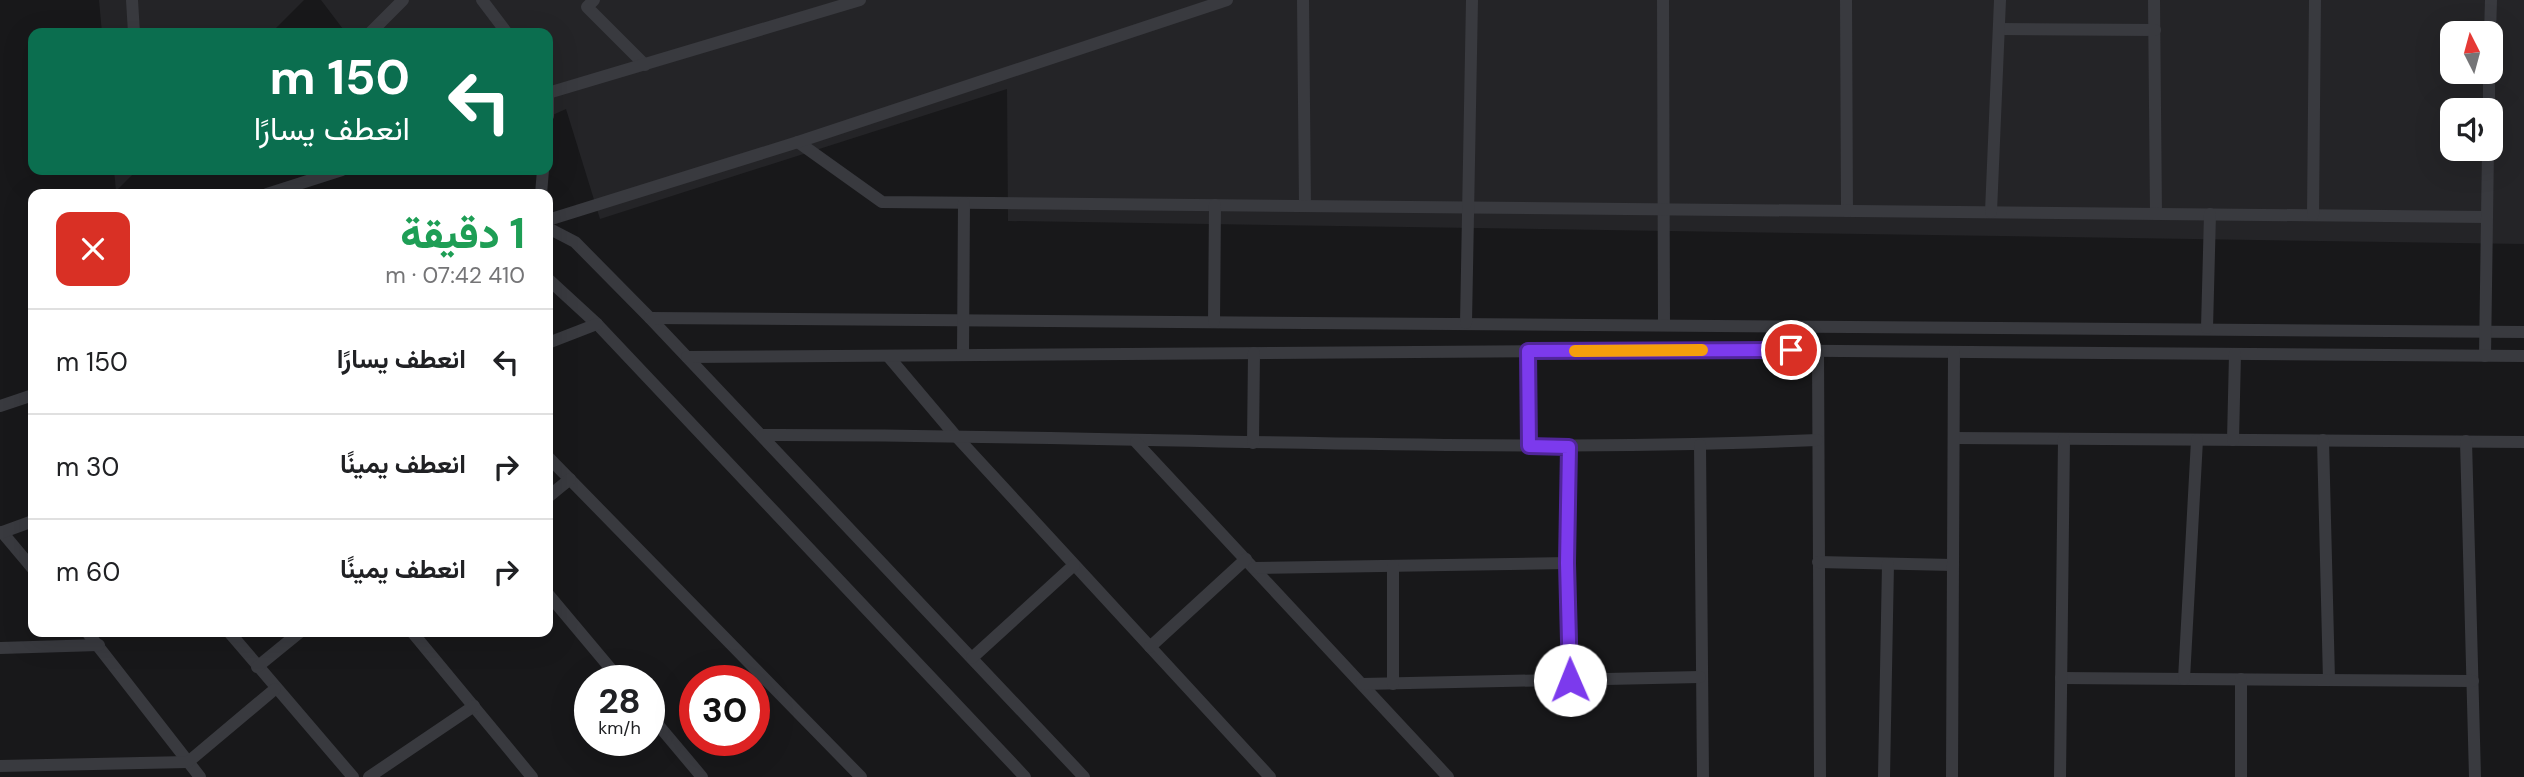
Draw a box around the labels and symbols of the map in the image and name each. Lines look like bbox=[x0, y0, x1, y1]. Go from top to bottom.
north arrow bbox=[2440, 21, 2502, 84]
pin bbox=[1761, 320, 1821, 380]
position arrow bbox=[1533, 643, 1607, 717]
speed limit sign: 30 bbox=[679, 665, 770, 756]

